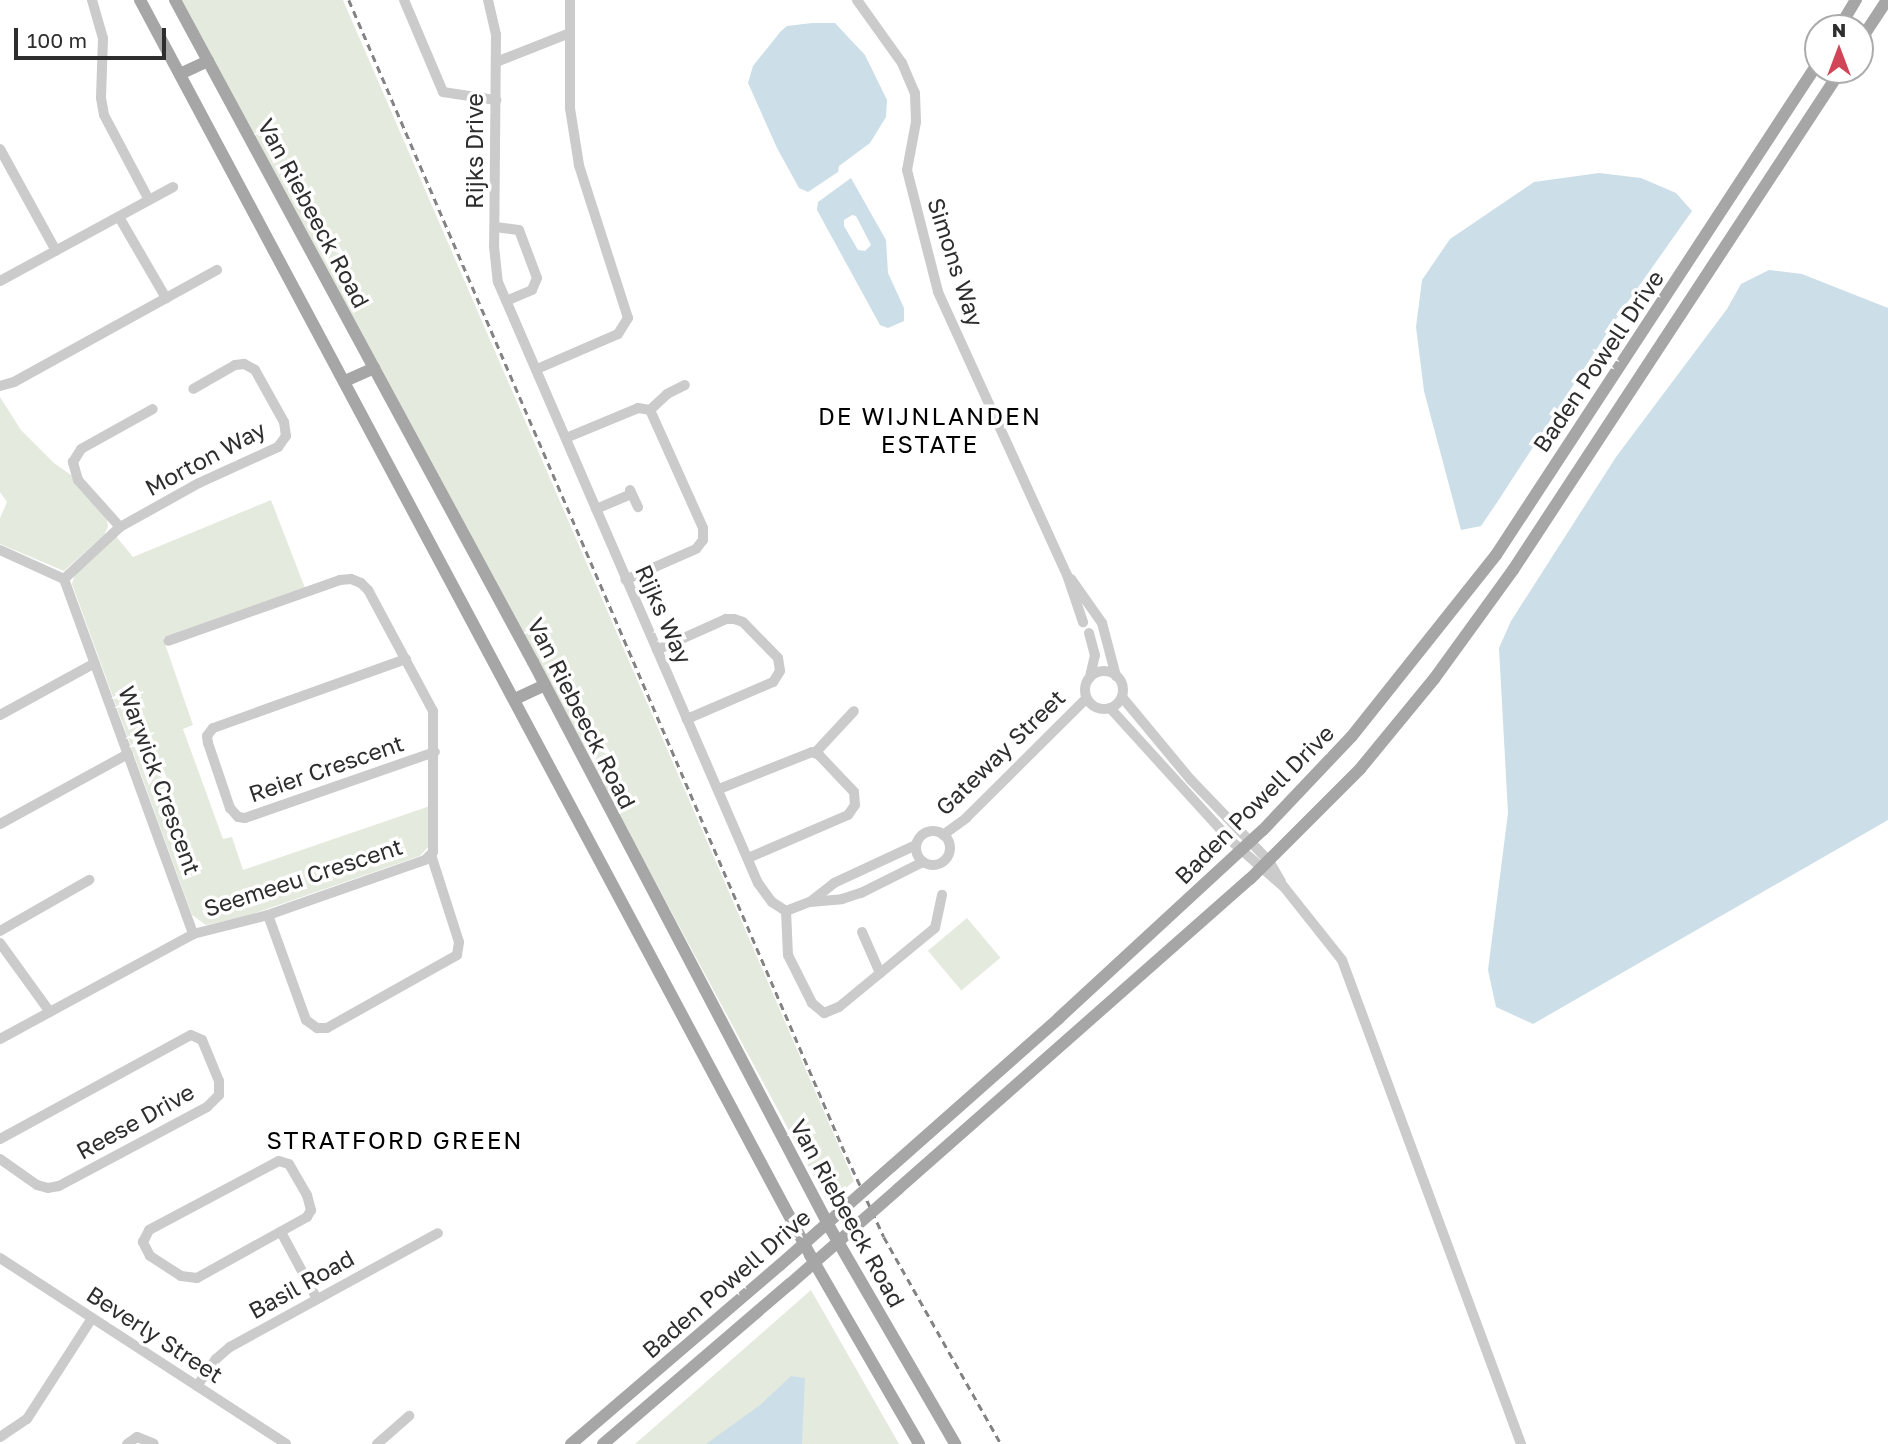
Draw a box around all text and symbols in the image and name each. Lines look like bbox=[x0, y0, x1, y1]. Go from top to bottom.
scale bar bbox=[18, 14, 170, 58]
north arrow bbox=[1804, 14, 1874, 84]
text: N bbox=[1832, 18, 1846, 41]
text: 100 m bbox=[27, 27, 87, 53]
street label: Rijks Drive bbox=[460, 93, 488, 209]
street label: Van Riebeeck Road bbox=[252, 114, 376, 312]
street label: Simons Way bbox=[922, 194, 990, 330]
street label: Baden Powell Drive bbox=[1527, 265, 1669, 457]
district label: DE WIJNLANDEN ESTATE bbox=[820, 402, 1040, 458]
street label: Morton Way bbox=[140, 415, 270, 501]
street label: Rijks Way bbox=[630, 560, 698, 668]
street label: Van Riebeeck Road bbox=[522, 613, 642, 813]
street label: Warwick Crescent bbox=[113, 682, 207, 878]
street label: Gateway Street bbox=[930, 683, 1070, 821]
street label: Baden Powell Drive bbox=[1169, 719, 1339, 889]
street label: Reier Crescent bbox=[245, 729, 407, 807]
street label: Seemeeu Crescent bbox=[200, 832, 406, 922]
street label: Reese Drive bbox=[71, 1077, 199, 1165]
street label: Van Riebeeck Road bbox=[785, 1114, 911, 1312]
district label: STRATFORD GREEN bbox=[268, 1126, 522, 1154]
street label: Baden Powell Drive bbox=[636, 1203, 816, 1363]
street label: Basil Road bbox=[243, 1244, 359, 1324]
street label: Beverly Street bbox=[82, 1280, 228, 1388]

